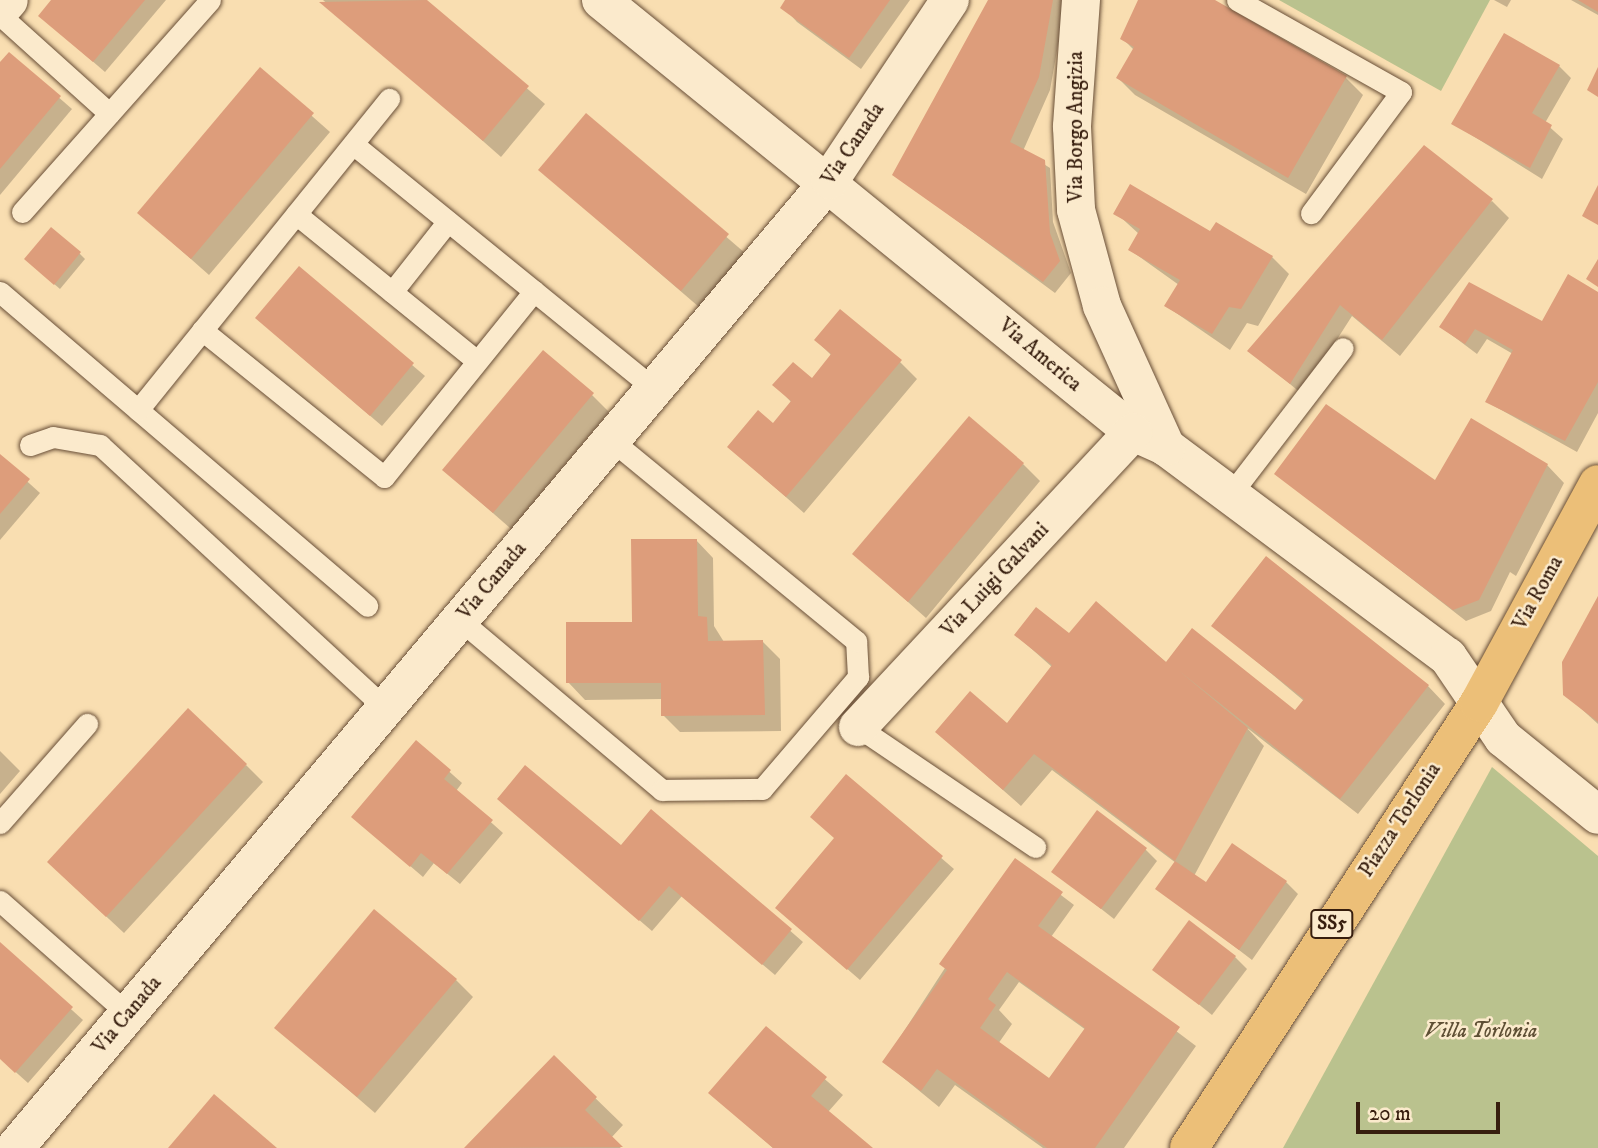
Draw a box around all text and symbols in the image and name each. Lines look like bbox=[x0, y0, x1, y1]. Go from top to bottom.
street label: Via Borgo Angizia bbox=[1063, 51, 1089, 203]
street label: Via Canada bbox=[816, 98, 890, 190]
street label: Via America bbox=[993, 313, 1087, 397]
street label: Via Luigi Galvani bbox=[936, 518, 1054, 642]
street label: Via Canada bbox=[452, 537, 532, 625]
street label: Via Roma bbox=[1507, 552, 1569, 634]
street label: Piazza Torlonia bbox=[1354, 758, 1446, 882]
road number: SS5 bbox=[1309, 908, 1355, 940]
street label: Via Canada bbox=[87, 971, 167, 1059]
park label: Villa Torlonia bbox=[1425, 1018, 1537, 1044]
scale bar bbox=[1360, 1088, 1504, 1132]
text: 20 m bbox=[1369, 1101, 1411, 1127]

